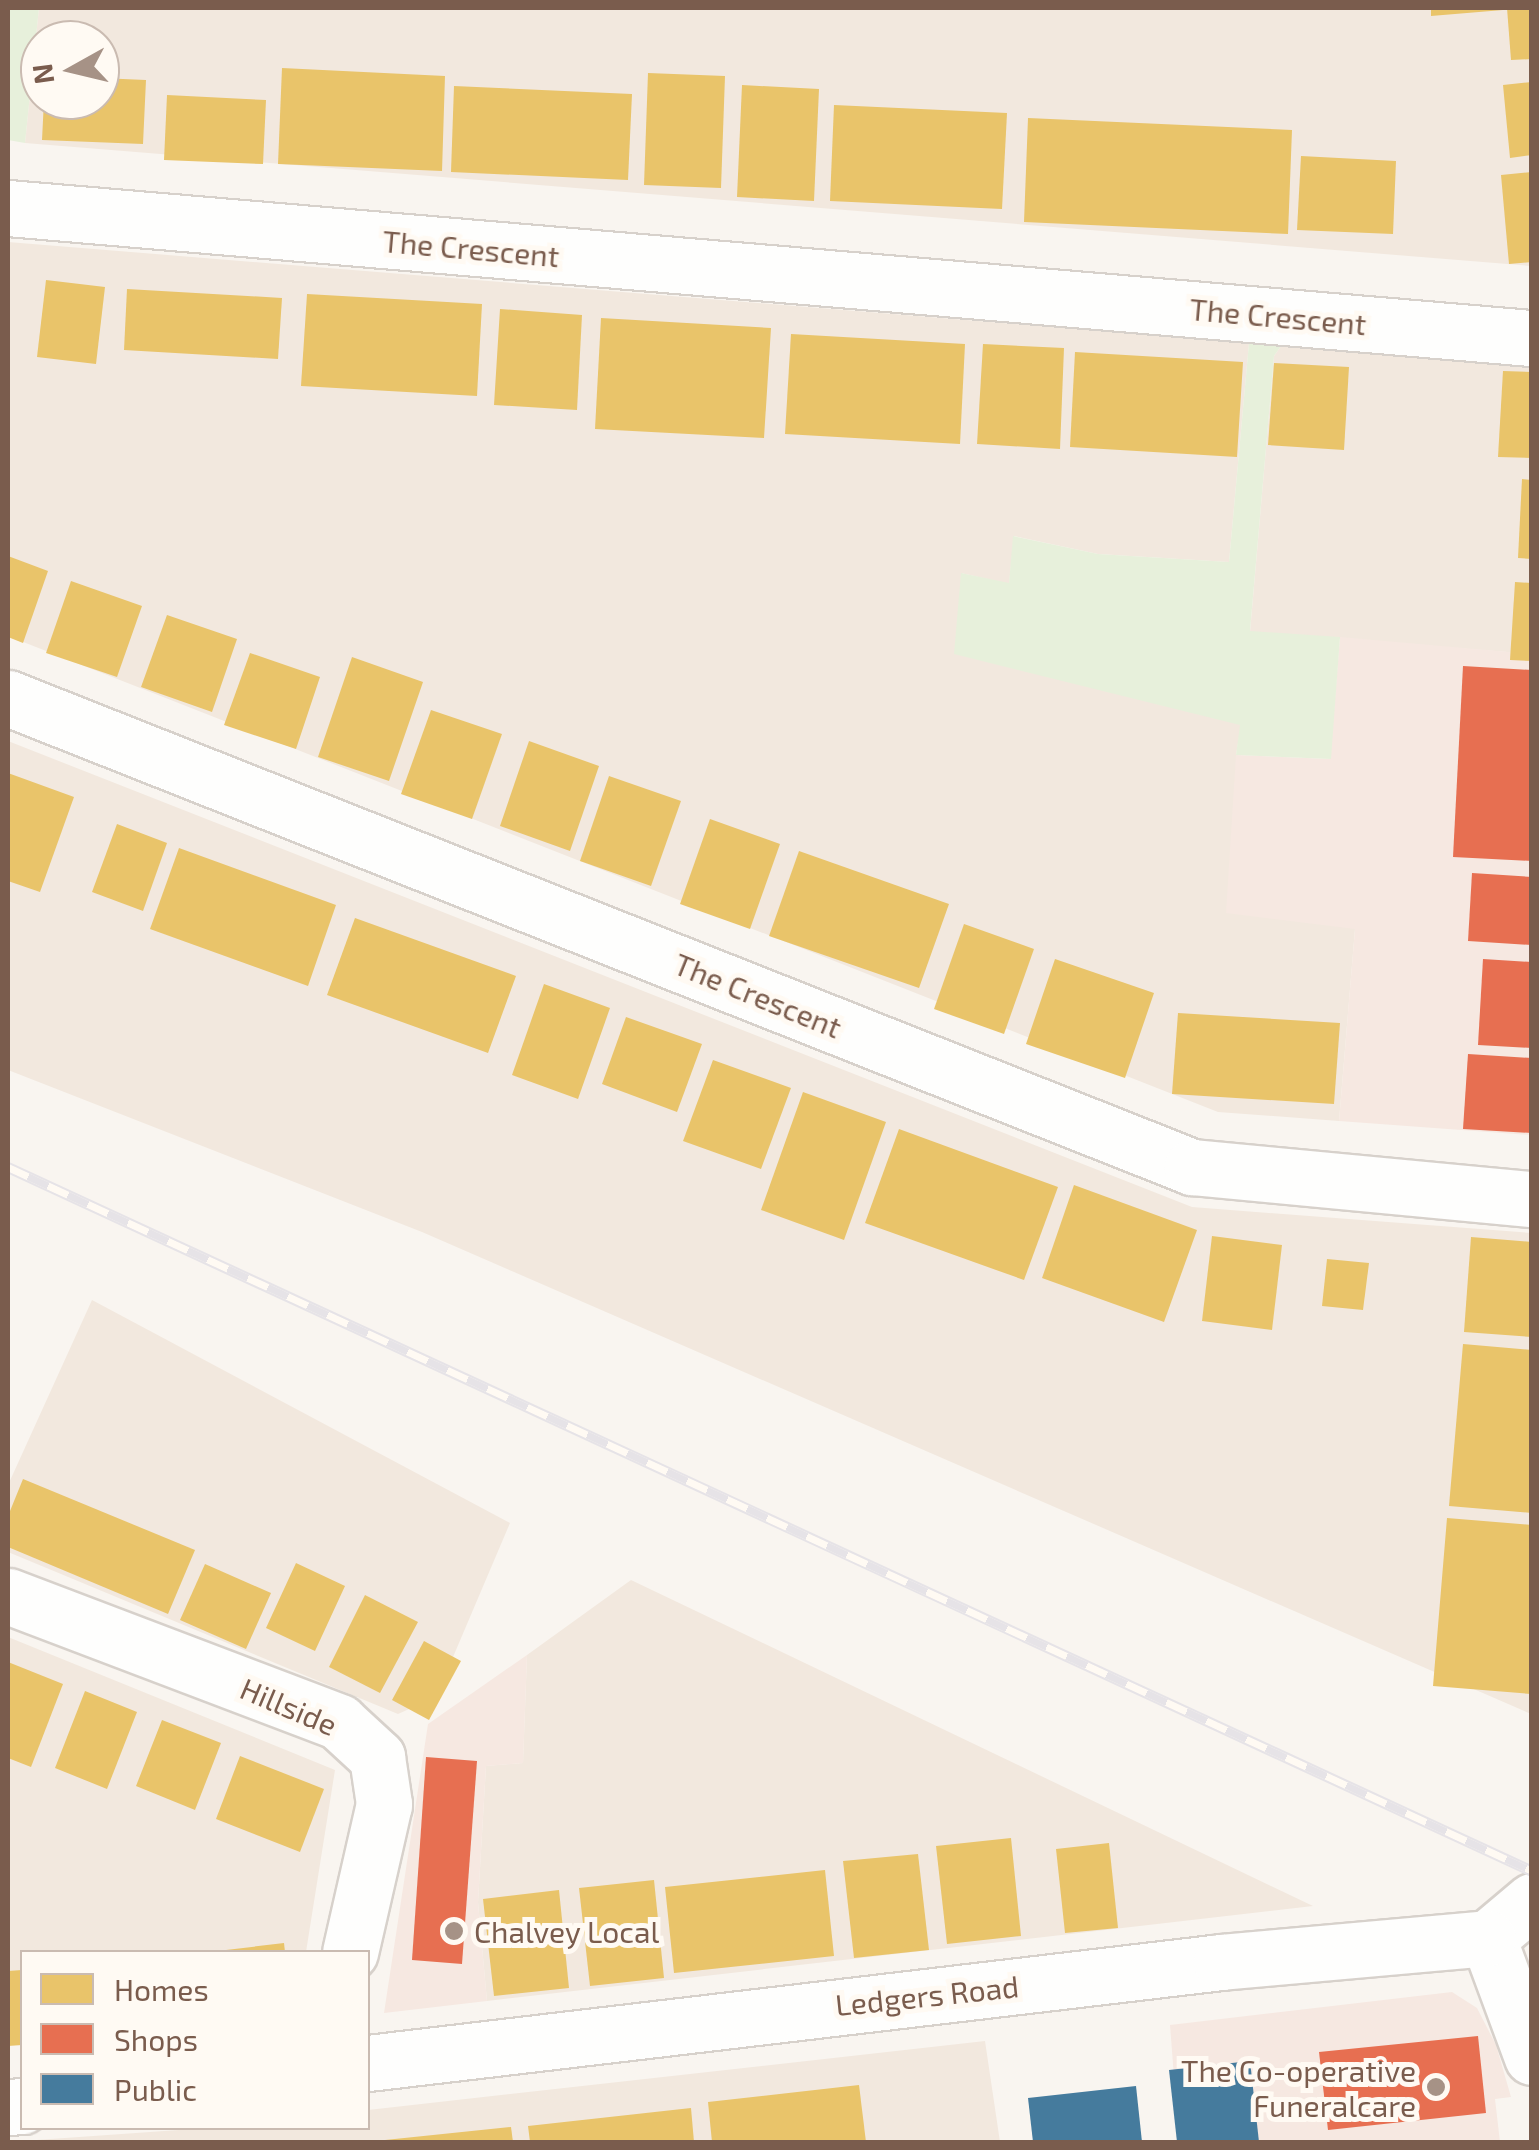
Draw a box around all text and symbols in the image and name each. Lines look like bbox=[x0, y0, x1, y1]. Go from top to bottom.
north arrow bbox=[20, 20, 120, 120]
text: N bbox=[24, 62, 61, 86]
street label: The Crescent bbox=[381, 222, 561, 274]
street label: The Crescent bbox=[1188, 290, 1368, 342]
street label: The Crescent bbox=[669, 945, 847, 1045]
street label: Hillside bbox=[235, 1670, 343, 1742]
place label: Chalvey Local bbox=[474, 1913, 660, 1949]
marker: Chalvey Local bbox=[443, 1920, 465, 1942]
legend bbox=[20, 1950, 370, 2130]
street label: Ledgers Road bbox=[833, 1967, 1021, 2023]
text: Homes bbox=[114, 1971, 209, 2007]
text: Shops bbox=[114, 2021, 198, 2057]
place label: The Co-operative Funeralcare bbox=[1181, 2052, 1416, 2122]
text: Public bbox=[114, 2071, 197, 2107]
marker: The Co-operative Funeralcare bbox=[1425, 2076, 1447, 2098]

